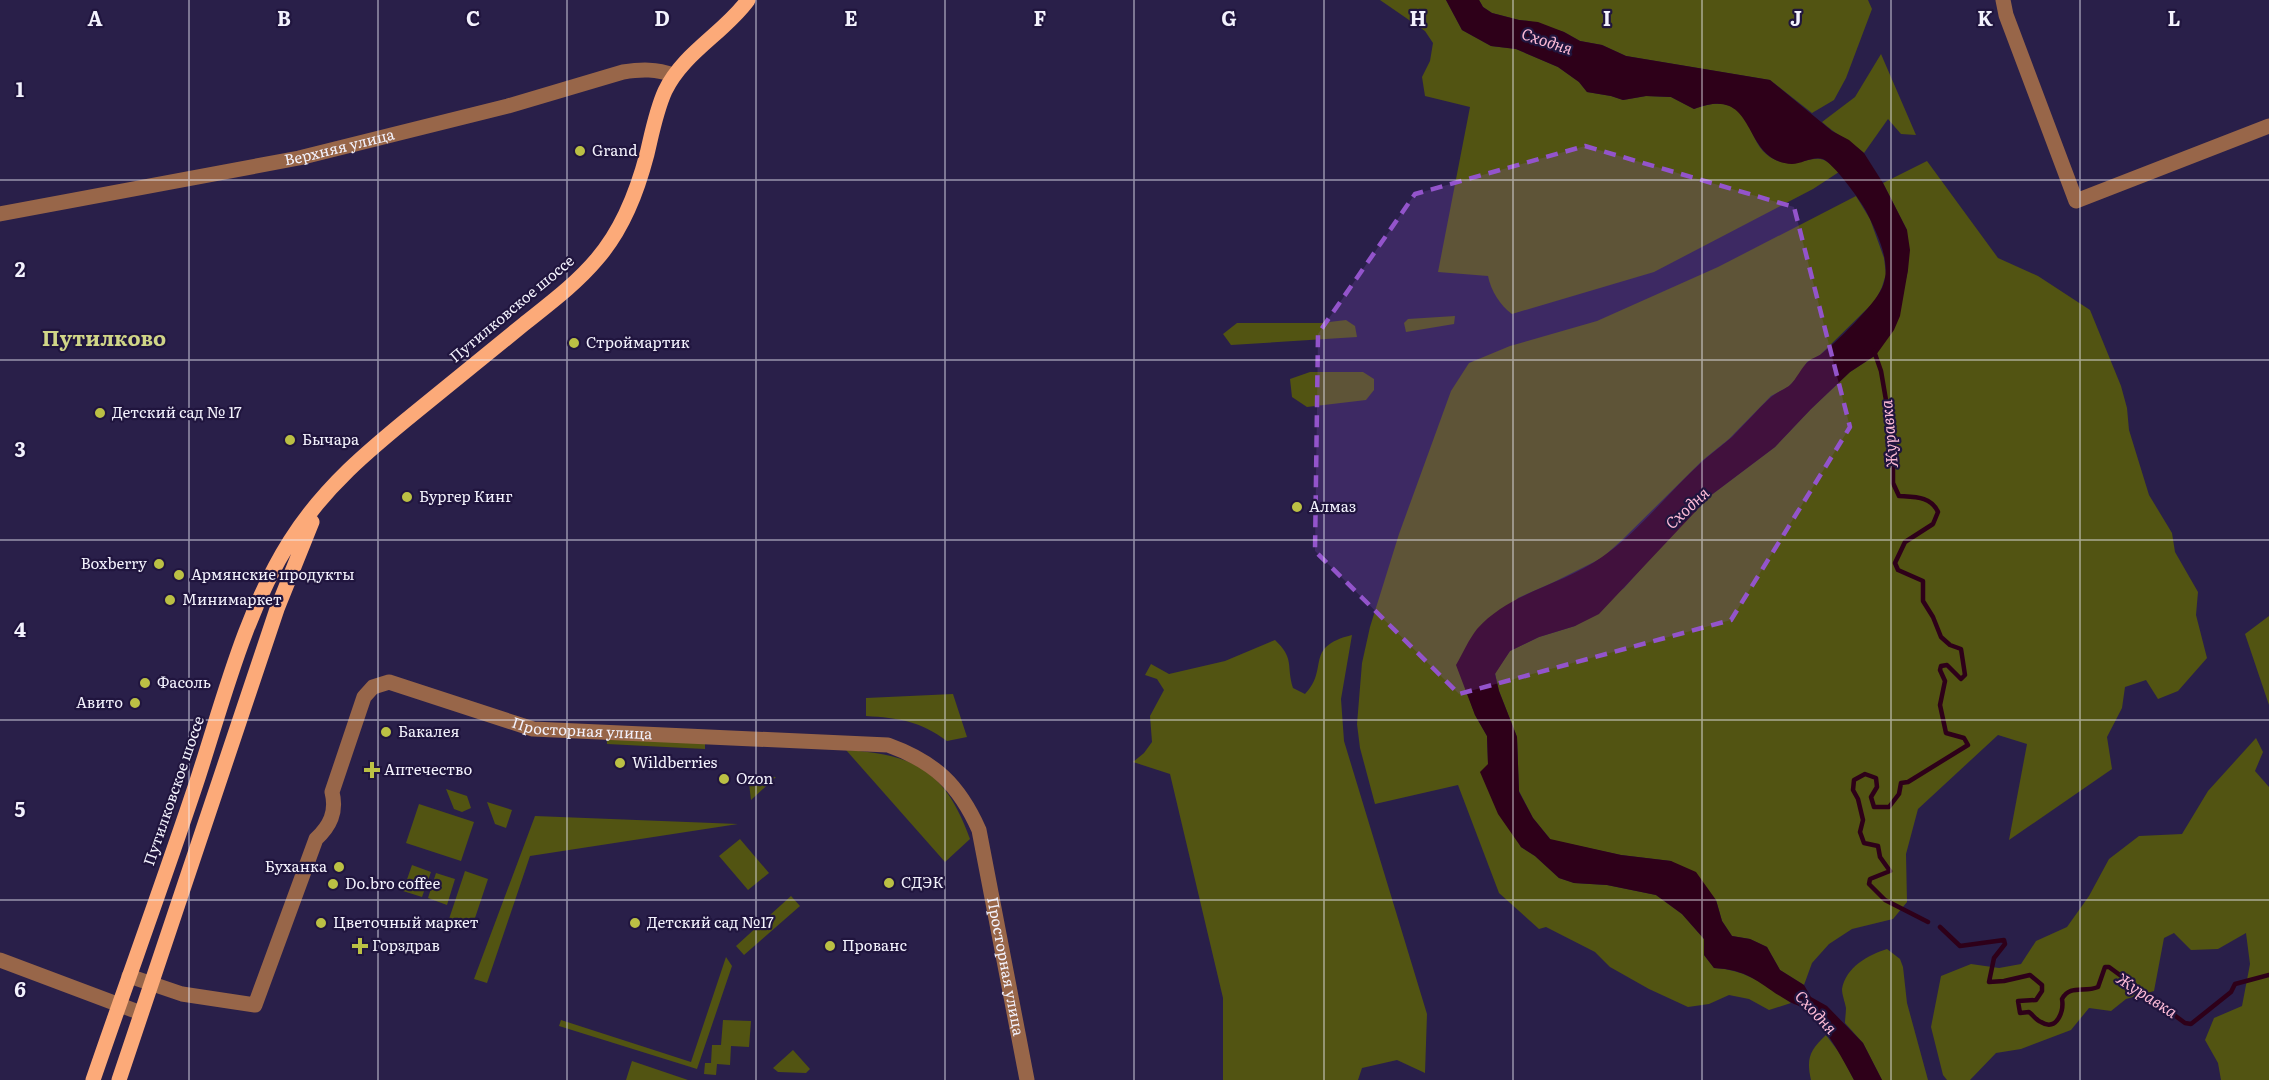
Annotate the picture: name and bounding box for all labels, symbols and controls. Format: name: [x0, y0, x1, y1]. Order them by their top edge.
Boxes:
text: A: [87, 2, 103, 32]
text: B: [277, 2, 291, 32]
text: C: [466, 2, 480, 32]
text: D: [654, 2, 670, 32]
text: E: [844, 2, 858, 32]
text: F: [1034, 2, 1047, 32]
text: G: [1221, 2, 1237, 32]
text: H: [1410, 2, 1426, 32]
text: I: [1603, 2, 1611, 32]
text: J: [1790, 2, 1802, 32]
text: K: [1977, 2, 1993, 32]
text: L: [2168, 2, 2181, 32]
water label: Сходня: [1519, 21, 1577, 60]
text: 1: [16, 73, 24, 103]
street label: Верхняя улица: [282, 121, 398, 171]
place label: Grand: [592, 138, 637, 161]
marker: Grand: [573, 144, 587, 158]
street label: Путилковское шоссе: [444, 249, 579, 367]
text: 2: [15, 253, 26, 283]
district label: Путилково: [42, 321, 166, 352]
place label: Строймартик: [586, 330, 690, 353]
marker: Строймартик: [567, 336, 581, 350]
water label: Журавка: [1873, 398, 1903, 469]
place label: Детский сад № 17: [112, 400, 242, 423]
marker: Детский сад № 17: [93, 406, 107, 420]
place label: Бычара: [302, 427, 360, 450]
text: 3: [14, 433, 26, 463]
marker: Бычара: [283, 433, 297, 447]
water label: Сходня: [1659, 480, 1714, 534]
place label: Бургер Кинг: [419, 484, 513, 507]
marker: Бургер Кинг: [400, 490, 414, 504]
place label: Алмаз: [1309, 494, 1356, 517]
marker: Алмаз: [1290, 500, 1304, 514]
place label: Boxberry: [81, 551, 147, 574]
marker: Boxberry: [152, 557, 166, 571]
place label: Армянские продукты: [191, 562, 354, 585]
marker: Армянские продукты: [172, 568, 186, 582]
place label: Минимаркет: [182, 587, 282, 610]
marker: Минимаркет: [163, 593, 177, 607]
text: 4: [14, 613, 26, 643]
place label: Фасоль: [157, 670, 211, 693]
marker: Фасоль: [138, 676, 152, 690]
place label: Авито: [76, 690, 123, 713]
marker: Авито: [128, 696, 142, 710]
street label: Просторная улица: [509, 710, 654, 744]
street label: Путилковское шоссе: [136, 712, 209, 868]
place label: Бакалея: [398, 719, 459, 742]
marker: Бакалея: [379, 725, 393, 739]
place label: Wildberries: [632, 750, 718, 773]
marker: Wildberries: [613, 756, 627, 770]
place label: Аптечество: [384, 757, 472, 780]
marker: Аптечество: [365, 763, 379, 777]
place label: Ozon: [736, 766, 773, 789]
marker: Ozon: [717, 772, 731, 786]
text: 5: [15, 793, 26, 823]
place label: Буханка: [265, 854, 328, 877]
marker: Буханка: [332, 860, 346, 874]
place label: СДЭК: [901, 870, 943, 893]
place label: Do.bro coffee: [345, 871, 440, 894]
marker: СДЭК: [882, 876, 896, 890]
marker: Do.bro coffee: [326, 877, 340, 891]
street label: Просторная улица: [982, 895, 1031, 1038]
place label: Цветочный маркет: [333, 910, 479, 933]
place label: Детский сад №17: [647, 910, 774, 933]
marker: Цветочный маркет: [314, 916, 328, 930]
marker: Детский сад №17: [628, 916, 642, 930]
place label: Горздрав: [372, 933, 440, 956]
place label: Прованс: [842, 933, 907, 956]
marker: Горздрав: [353, 939, 367, 953]
marker: Прованс: [823, 939, 837, 953]
water label: Журавка: [2112, 965, 2183, 1023]
text: 6: [14, 973, 26, 1003]
water label: Сходня: [1790, 984, 1844, 1039]

